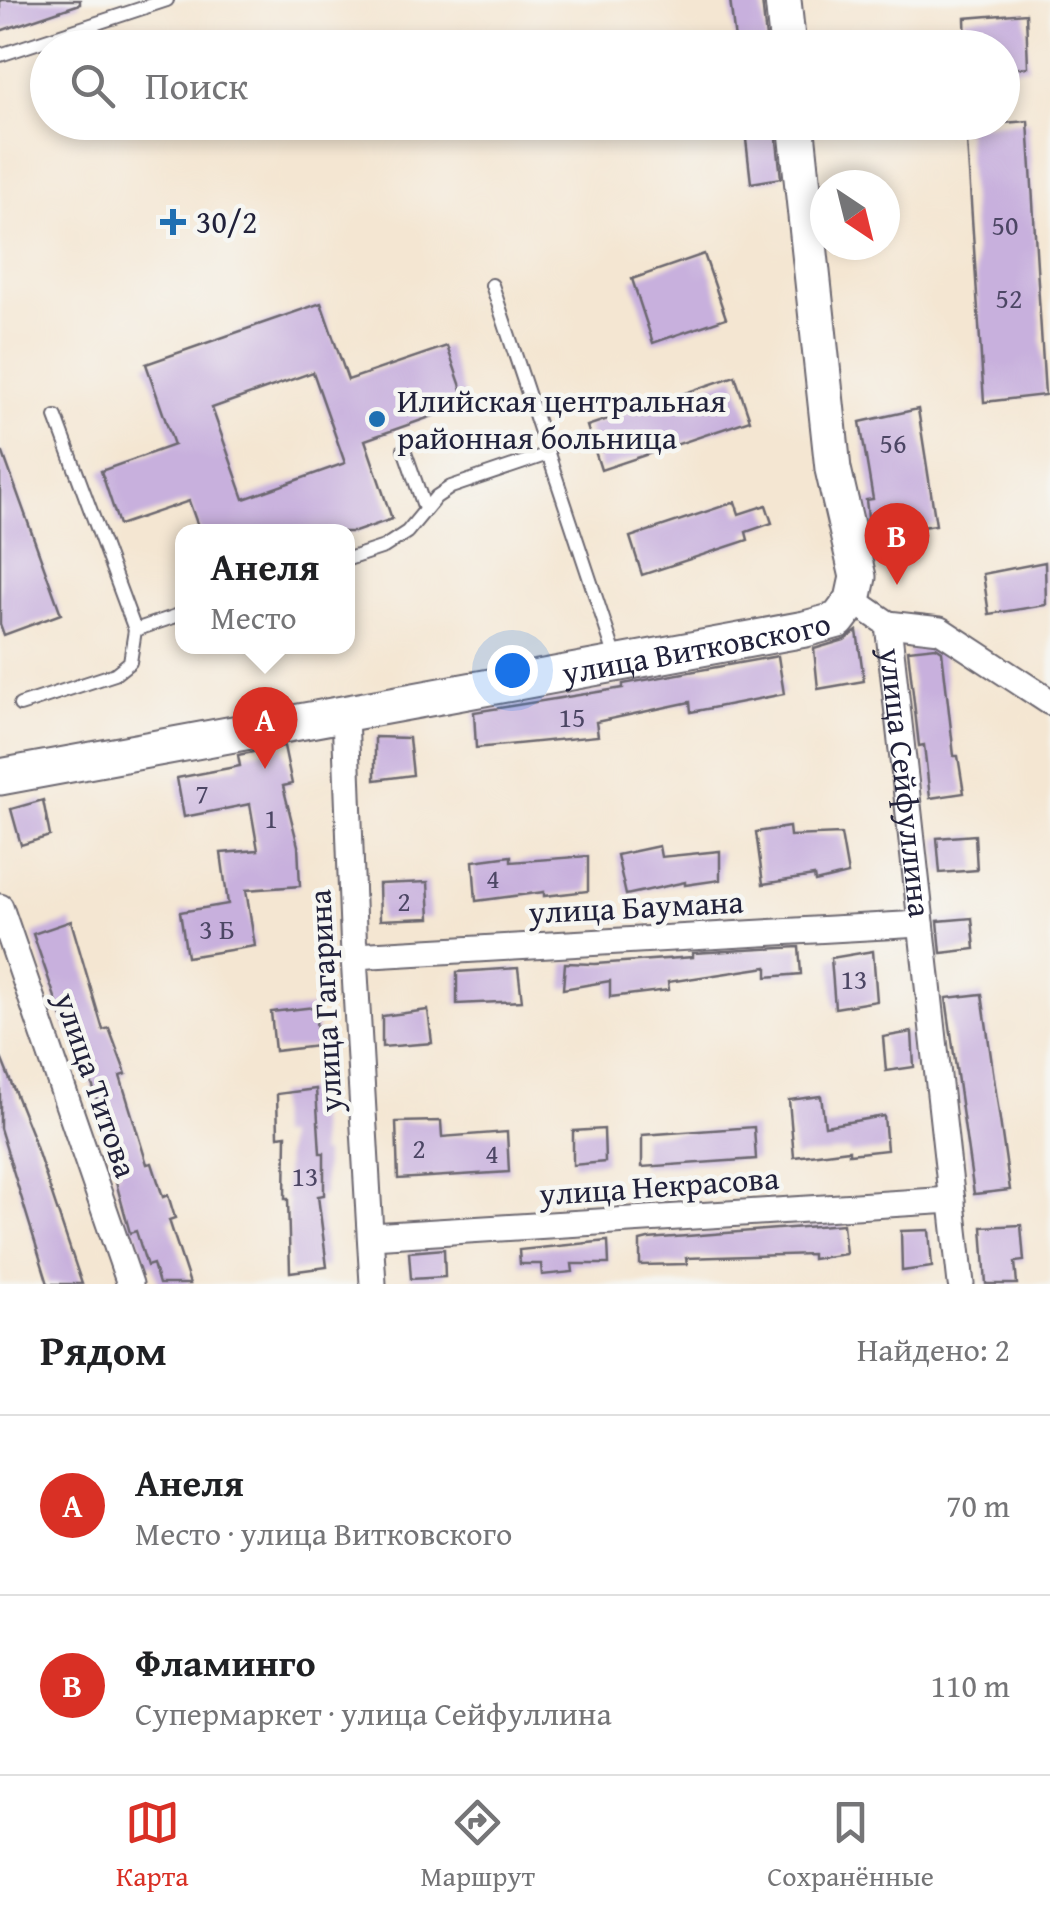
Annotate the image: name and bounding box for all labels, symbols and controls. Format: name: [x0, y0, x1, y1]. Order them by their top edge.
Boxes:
search box: [30, 30, 1020, 140]
text: Поиск: [145, 57, 248, 113]
icon: search: [65, 58, 120, 113]
north arrow: [810, 170, 900, 260]
place label: 30/2: [196, 198, 257, 245]
house number: 50: [992, 204, 1018, 245]
marker: 30/2: [160, 209, 186, 235]
house number: 52: [996, 277, 1022, 318]
place label: Илийская центральная районная больница: [397, 377, 726, 461]
marker: Илийская центральная районная больница: [366, 408, 388, 430]
house number: 56: [880, 422, 906, 463]
pin: B: [864, 502, 930, 585]
popup: [175, 524, 355, 654]
text: Анеля: [211, 538, 319, 594]
text: Место: [211, 594, 297, 641]
street label: улица Витковского: [557, 599, 836, 696]
street label: улица Сейфуллина: [868, 644, 944, 920]
your location: [487, 645, 538, 696]
pin: A: [232, 686, 298, 769]
house number: 15: [559, 696, 585, 737]
house number: 7: [195, 772, 209, 813]
house number: 1: [264, 797, 278, 838]
house number: 4: [486, 857, 500, 898]
street label: улица Баумана: [526, 877, 745, 936]
house number: 2: [397, 880, 411, 921]
street label: улица Гагарина: [295, 888, 354, 1115]
house number: 3 Б: [199, 908, 235, 949]
house number: 13: [841, 958, 867, 999]
street label: улица Титова: [43, 985, 150, 1184]
house number: 2: [412, 1127, 426, 1168]
house number: 4: [485, 1132, 499, 1173]
street label: улица Некрасова: [536, 1154, 781, 1217]
house number: 13: [292, 1155, 318, 1196]
text: Рядом: [40, 1319, 167, 1380]
text: Найдено: 2: [857, 1326, 1010, 1373]
text: Анеля: [135, 1454, 244, 1510]
text: A: [62, 1482, 83, 1529]
text: 70 m: [946, 1482, 1010, 1529]
text: Место · улица Витковского: [135, 1510, 512, 1557]
text: Фламинго: [135, 1634, 316, 1690]
text: B: [63, 1662, 82, 1709]
text: 110 m: [931, 1662, 1010, 1709]
text: Супермаркет · улица Сейфуллина: [135, 1690, 612, 1737]
tab: Карта: [116, 1795, 189, 1896]
tab: Маршрут: [421, 1795, 535, 1896]
tab: Сохранённые: [767, 1795, 934, 1896]

